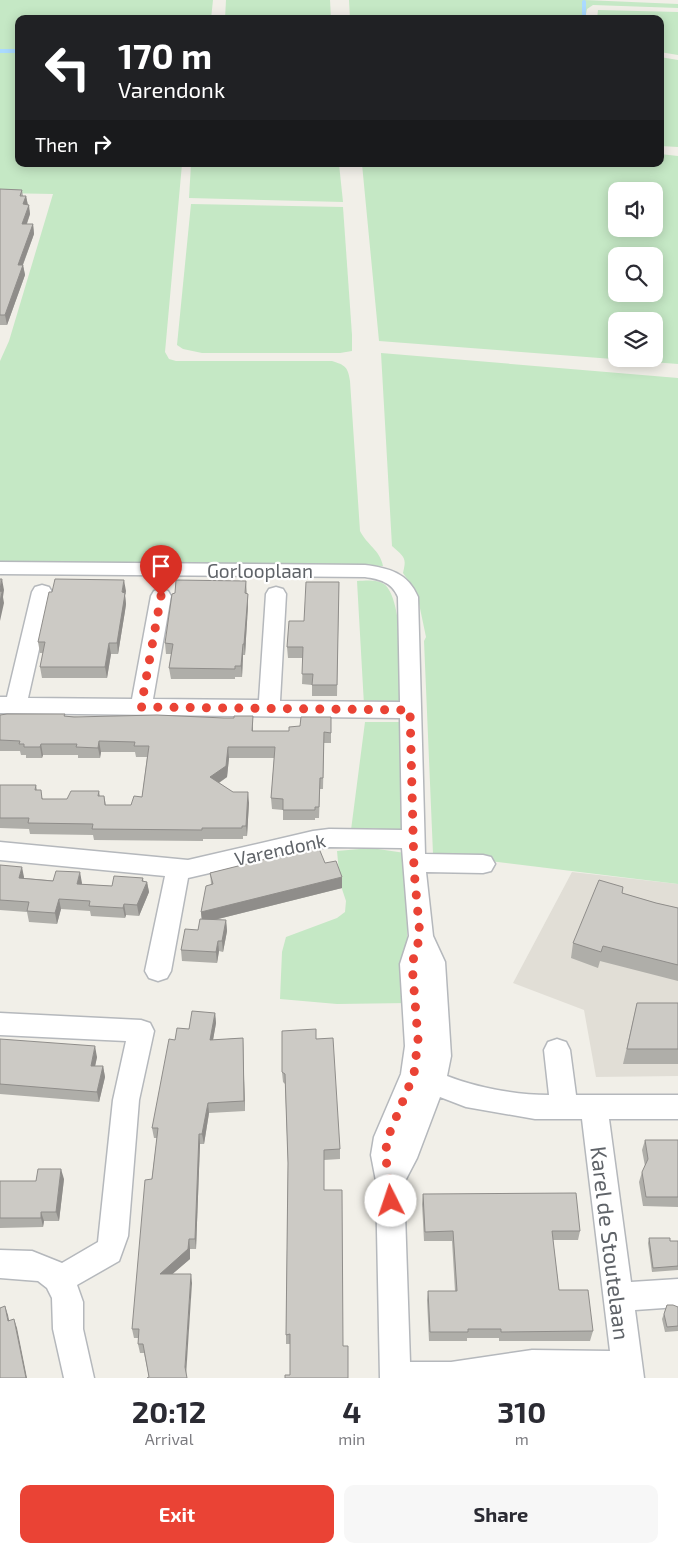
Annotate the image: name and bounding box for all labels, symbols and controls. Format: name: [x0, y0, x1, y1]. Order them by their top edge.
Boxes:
text: 170 m: [118, 34, 212, 76]
icon: left: [35, 35, 100, 100]
text: Varendonk: [118, 76, 225, 102]
icon: right: [88, 130, 116, 158]
text: Then: [35, 133, 78, 156]
map controls: [608, 182, 663, 367]
button: sound: [608, 182, 663, 237]
button: search: [608, 247, 663, 302]
button: layers: [608, 312, 663, 367]
pin: [140, 545, 182, 596]
icon: arrive: [147, 552, 175, 580]
street label: Gorlooplaan: [207, 559, 313, 582]
street label: Varendonk: [232, 828, 328, 870]
street label: Karel de Stoutelaan: [586, 1145, 636, 1341]
position arrow: [364, 1174, 416, 1226]
text: 20:12: [132, 1393, 206, 1429]
text: 4: [342, 1393, 361, 1429]
text: 310: [497, 1393, 546, 1429]
text: Arrival: [145, 1429, 193, 1448]
text: min: [338, 1429, 365, 1448]
text: m: [515, 1429, 529, 1448]
button: Exit: [20, 1485, 334, 1543]
button: Share: [344, 1485, 658, 1543]

